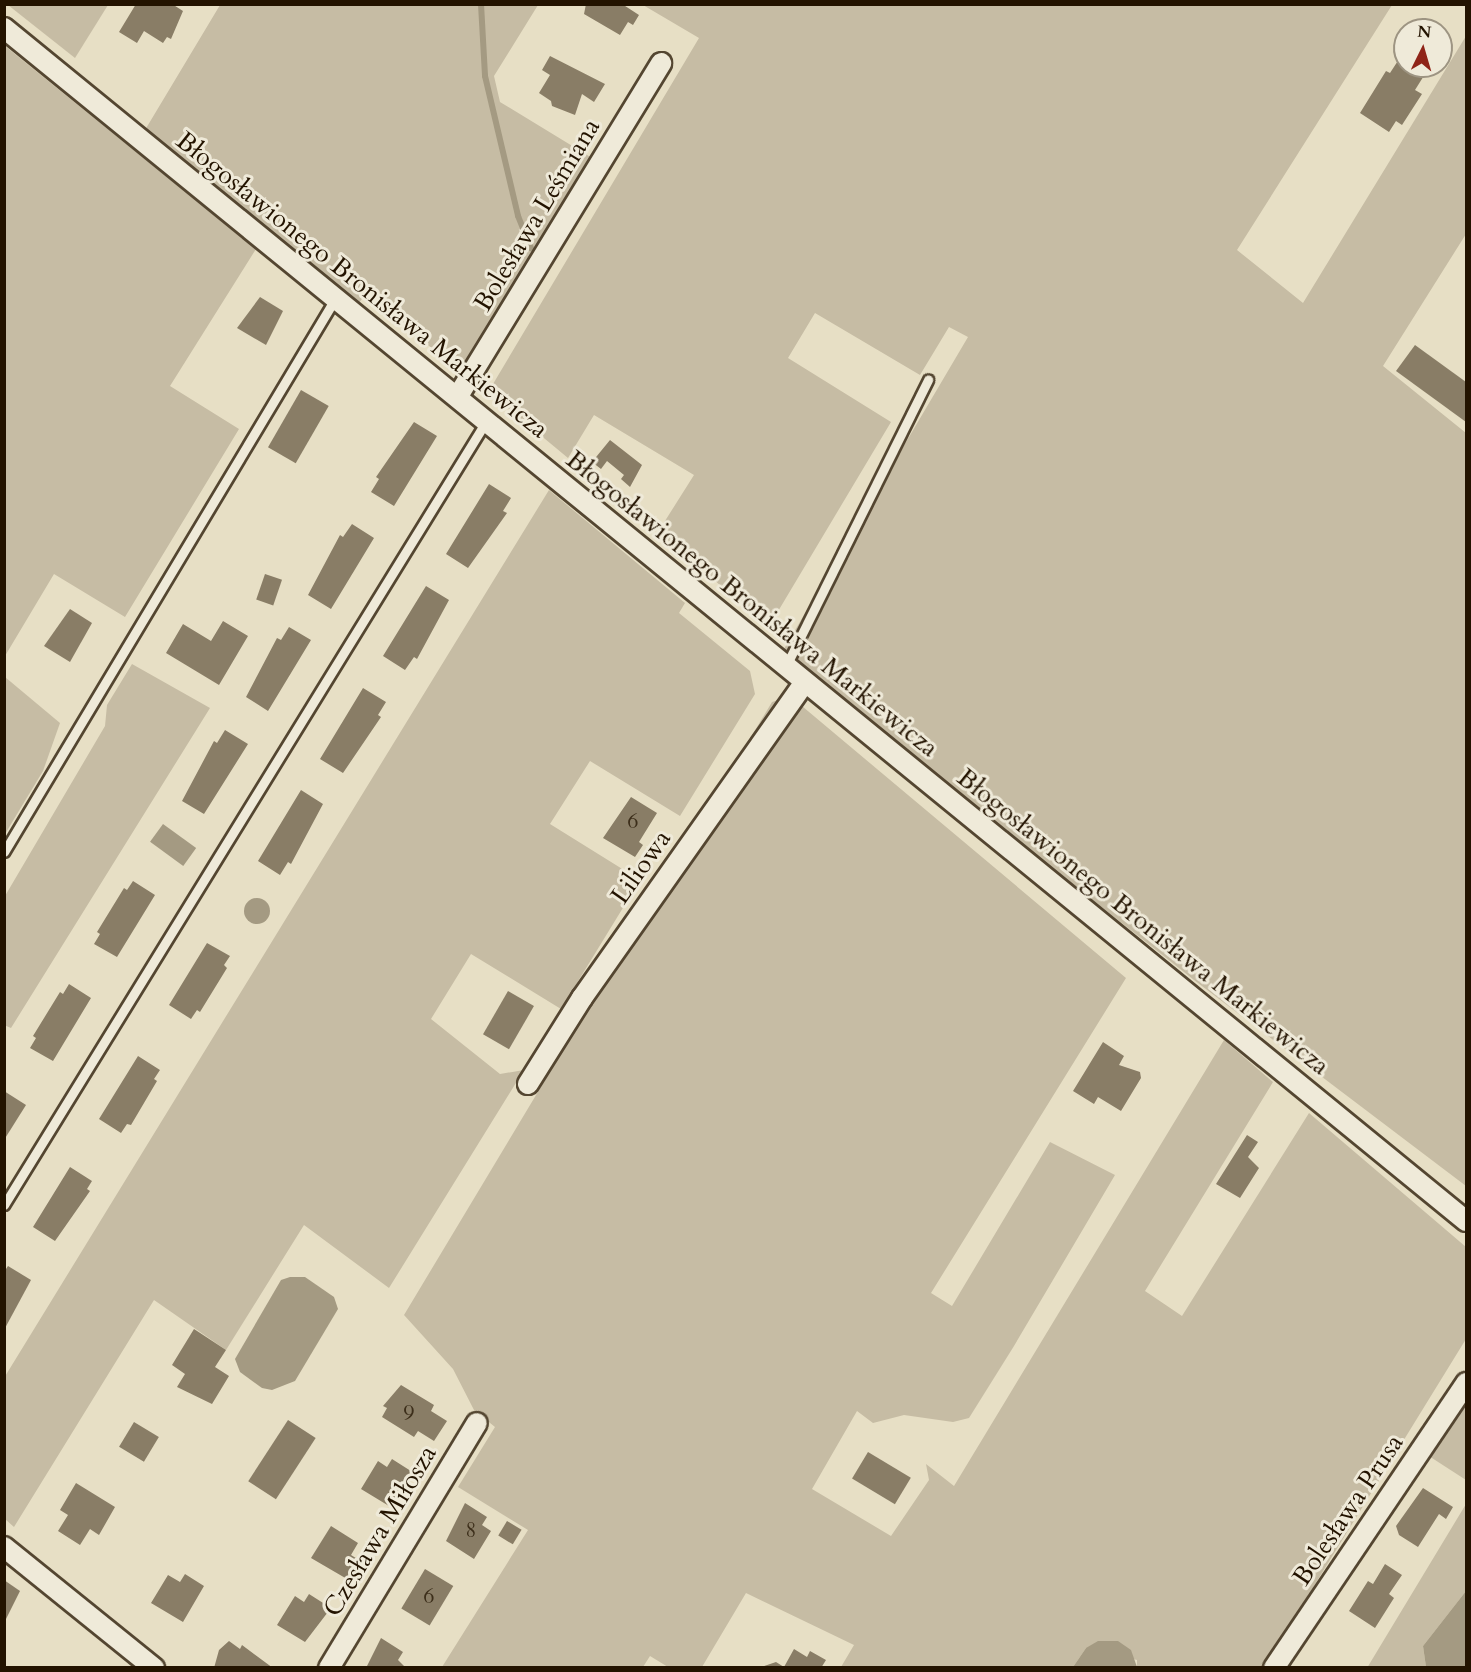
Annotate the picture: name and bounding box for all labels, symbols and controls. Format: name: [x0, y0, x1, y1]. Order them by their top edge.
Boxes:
north arrow: [1393, 18, 1453, 78]
text: N: [1417, 20, 1432, 44]
street label: Bolesława Leśmiana: [467, 113, 607, 317]
street label: Błogosławionego Bronisława Markiewicza: [170, 125, 554, 445]
street label: Błogosławionego Bronisława Markiewicza: [560, 444, 944, 764]
street label: Błogosławionego Bronisława Markiewicza: [951, 762, 1335, 1082]
house number: 6: [627, 809, 639, 835]
street label: Liliowa: [604, 824, 678, 910]
house number: 9: [403, 1401, 415, 1427]
street label: Bolesława Prusa: [1286, 1429, 1410, 1591]
street label: Czesława Miłosza: [317, 1440, 443, 1622]
house number: 8: [465, 1518, 477, 1544]
house number: 6: [423, 1584, 435, 1610]

